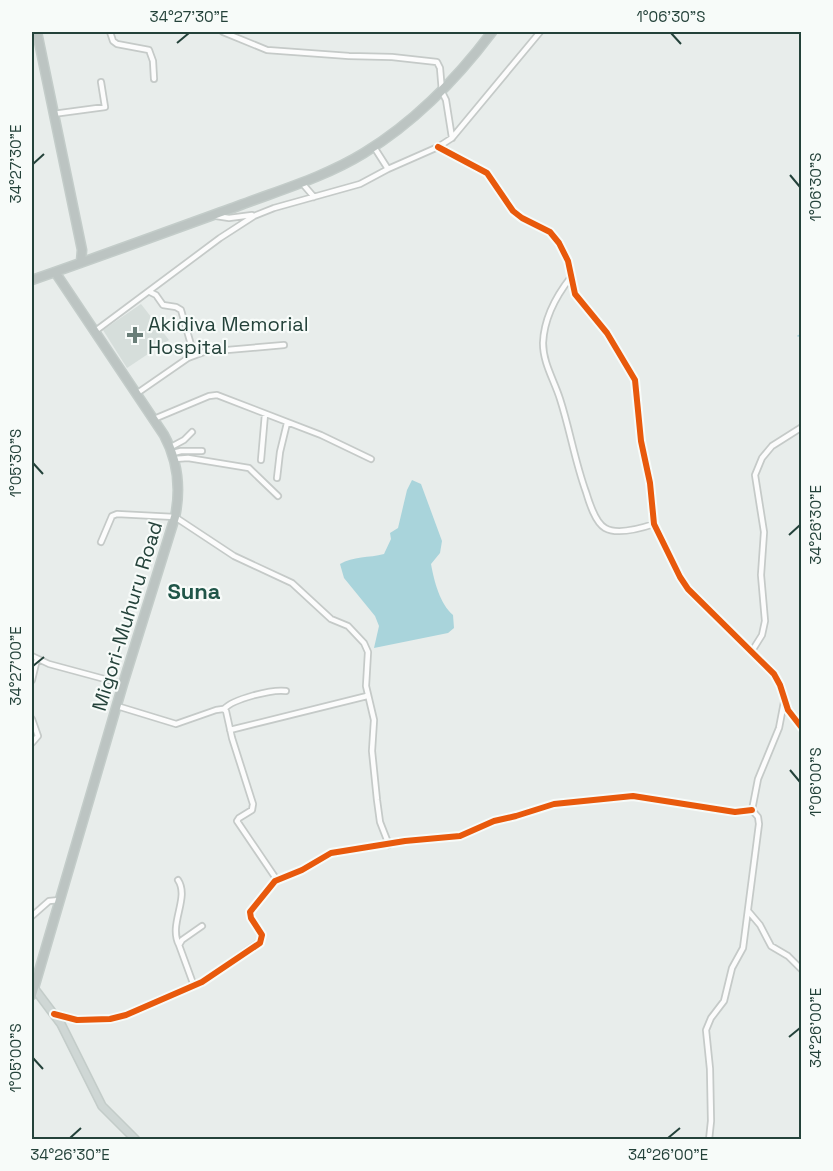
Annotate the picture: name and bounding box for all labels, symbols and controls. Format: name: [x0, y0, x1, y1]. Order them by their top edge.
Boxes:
text: 34°27'30"E: [150, 7, 228, 26]
text: 1°06'30"S: [637, 7, 705, 26]
text: 34°27'30"E: [6, 125, 25, 203]
text: 1°06'30"S: [806, 153, 825, 221]
place label: Akidiva Memorial Hospital: [148, 311, 309, 360]
marker: Akidiva Memorial Hospital: [126, 326, 144, 344]
text: 1°05'30"S: [6, 429, 25, 497]
text: 34°26'30"E: [806, 485, 825, 565]
street label: Migori-Muhuru Road: [86, 518, 168, 714]
district label: Suna: [167, 577, 221, 605]
text: 34°27'00"E: [6, 626, 25, 706]
text: 1°06'00"S: [806, 747, 825, 817]
text: 34°26'00"E: [806, 988, 825, 1068]
text: 1°05'00"S: [6, 1023, 25, 1093]
text: 34°26'30"E: [30, 1145, 110, 1164]
text: 34°26'00"E: [628, 1145, 708, 1164]

